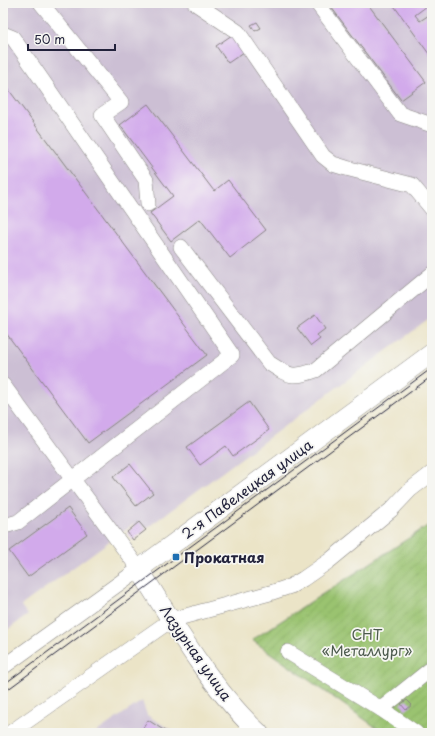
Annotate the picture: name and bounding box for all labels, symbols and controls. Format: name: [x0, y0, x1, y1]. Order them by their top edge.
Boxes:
scale bar: [28, 26, 115, 52]
text: 50 m: [34, 30, 65, 48]
street label: 2-я Павелецкая улица: [177, 434, 317, 544]
place label: Прокатная: [184, 547, 264, 568]
marker: Прокатная: [171, 552, 181, 562]
street label: Лазурная улица: [155, 601, 237, 705]
park label: СНТ «Металлург»: [322, 624, 412, 661]

